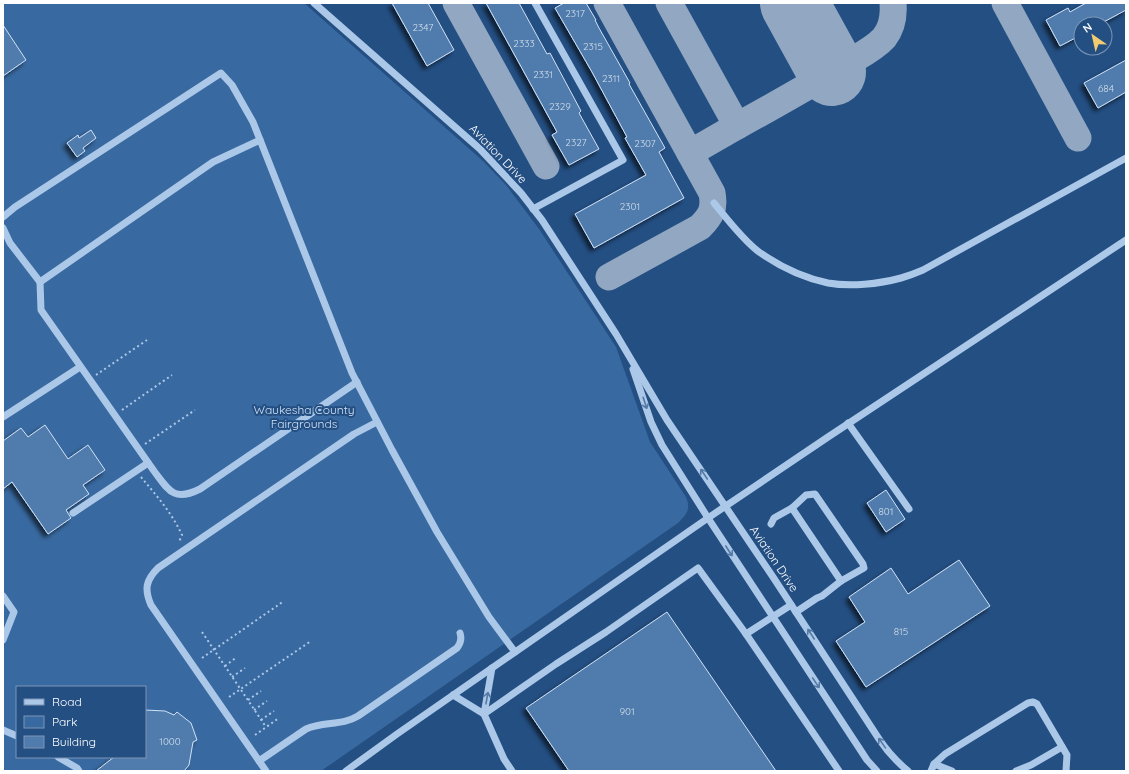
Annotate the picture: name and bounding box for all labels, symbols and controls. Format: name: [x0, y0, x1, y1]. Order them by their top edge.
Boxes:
house number: 2317: [565, 7, 585, 20]
north arrow: [1073, 16, 1113, 56]
text: N: [1080, 20, 1095, 36]
house number: 2347: [413, 21, 433, 34]
house number: 2333: [513, 37, 535, 50]
house number: 2315: [583, 40, 603, 53]
house number: 2331: [533, 68, 553, 81]
house number: 2311: [602, 72, 620, 85]
house number: 684: [1098, 82, 1114, 95]
house number: 2329: [549, 100, 571, 113]
street label: Aviation Drive: [466, 121, 531, 187]
house number: 2327: [565, 136, 587, 149]
house number: 2307: [634, 137, 656, 150]
house number: 2301: [620, 200, 640, 213]
one-way arrow: [642, 397, 649, 410]
park label: Waukesha County Fairgrounds: [253, 402, 355, 431]
one-way arrow: [699, 468, 707, 480]
house number: 801: [878, 505, 894, 518]
street label: Aviation Drive: [747, 523, 802, 595]
one-way arrow: [725, 545, 733, 556]
house number: 815: [894, 625, 908, 638]
one-way arrow: [806, 628, 814, 640]
one-way arrow: [812, 677, 820, 688]
legend: [16, 686, 146, 758]
one-way arrow: [483, 692, 491, 705]
text: Road: [52, 694, 82, 709]
house number: 901: [619, 705, 635, 718]
text: Park: [52, 714, 77, 729]
text: Building: [52, 734, 96, 749]
house number: 1000: [159, 735, 181, 748]
one-way arrow: [878, 737, 886, 748]

